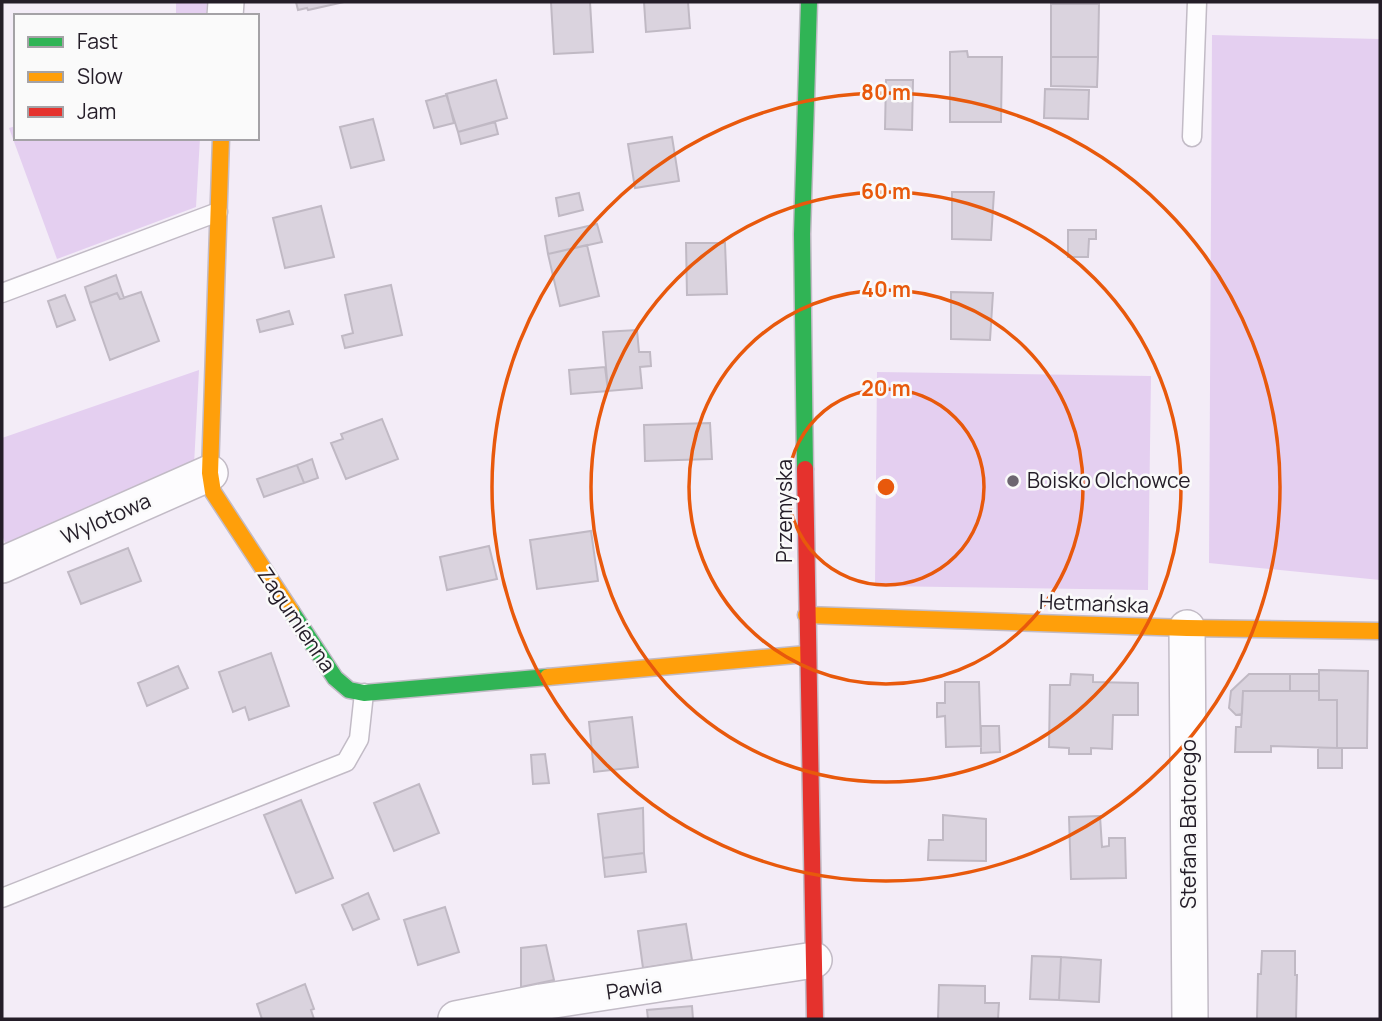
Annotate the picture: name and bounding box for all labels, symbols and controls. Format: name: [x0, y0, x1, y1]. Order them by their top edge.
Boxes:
legend: [14, 14, 259, 140]
text: Fast: [77, 27, 118, 55]
text: Slow: [77, 62, 123, 90]
text: 80 m: [861, 78, 911, 106]
text: Jam: [77, 97, 116, 125]
text: 60 m: [861, 177, 911, 205]
text: 40 m: [861, 275, 911, 303]
text: 20 m: [861, 374, 911, 402]
street label: Przemyska: [770, 459, 798, 563]
place label: Boisko Olchowce: [1027, 466, 1191, 494]
marker: Boisko Olchowce: [1005, 473, 1021, 489]
centre of rings: [874, 475, 898, 499]
street label: Wylotowa: [56, 486, 155, 550]
street label: Zagumienna: [251, 562, 342, 677]
street label: Hetmańska: [1039, 587, 1150, 619]
street label: Stefana Batorego: [1174, 739, 1202, 909]
street label: Pawia: [604, 970, 664, 1006]

